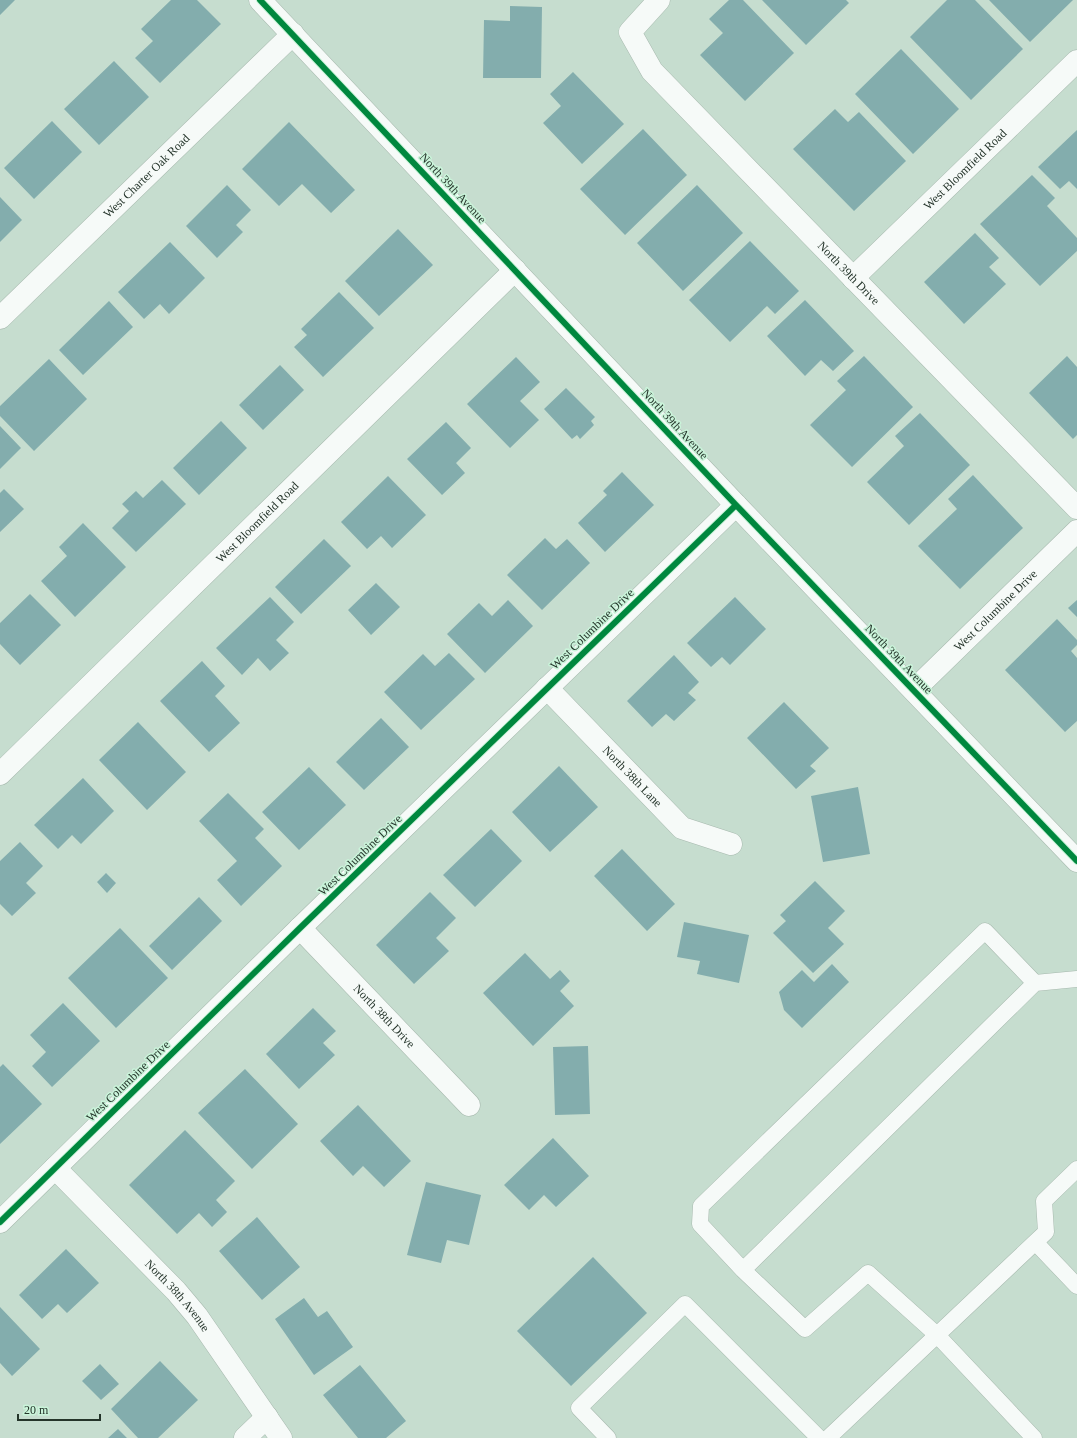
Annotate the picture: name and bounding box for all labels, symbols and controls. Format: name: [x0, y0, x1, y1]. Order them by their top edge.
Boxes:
street label: West Bloomfield Road: [921, 126, 1009, 213]
street label: West Charter Oak Road: [101, 131, 192, 221]
street label: North 39th Avenue: [417, 150, 489, 226]
street label: North 39th Drive: [815, 239, 882, 308]
street label: North 39th Avenue: [639, 386, 711, 462]
street label: West Bloomfield Road: [213, 479, 301, 566]
street label: West Columbine Drive: [951, 567, 1040, 654]
street label: West Columbine Drive: [547, 586, 637, 672]
street label: North 39th Avenue: [862, 621, 936, 697]
street label: North 38th Lane: [600, 743, 665, 810]
street label: West Columbine Drive: [315, 812, 405, 898]
street label: North 38th Drive: [351, 981, 418, 1051]
street label: West Columbine Drive: [83, 1038, 173, 1124]
street label: North 38th Avenue: [142, 1257, 213, 1334]
scale bar: [18, 1396, 100, 1422]
text: 20 m: [24, 1403, 49, 1417]

